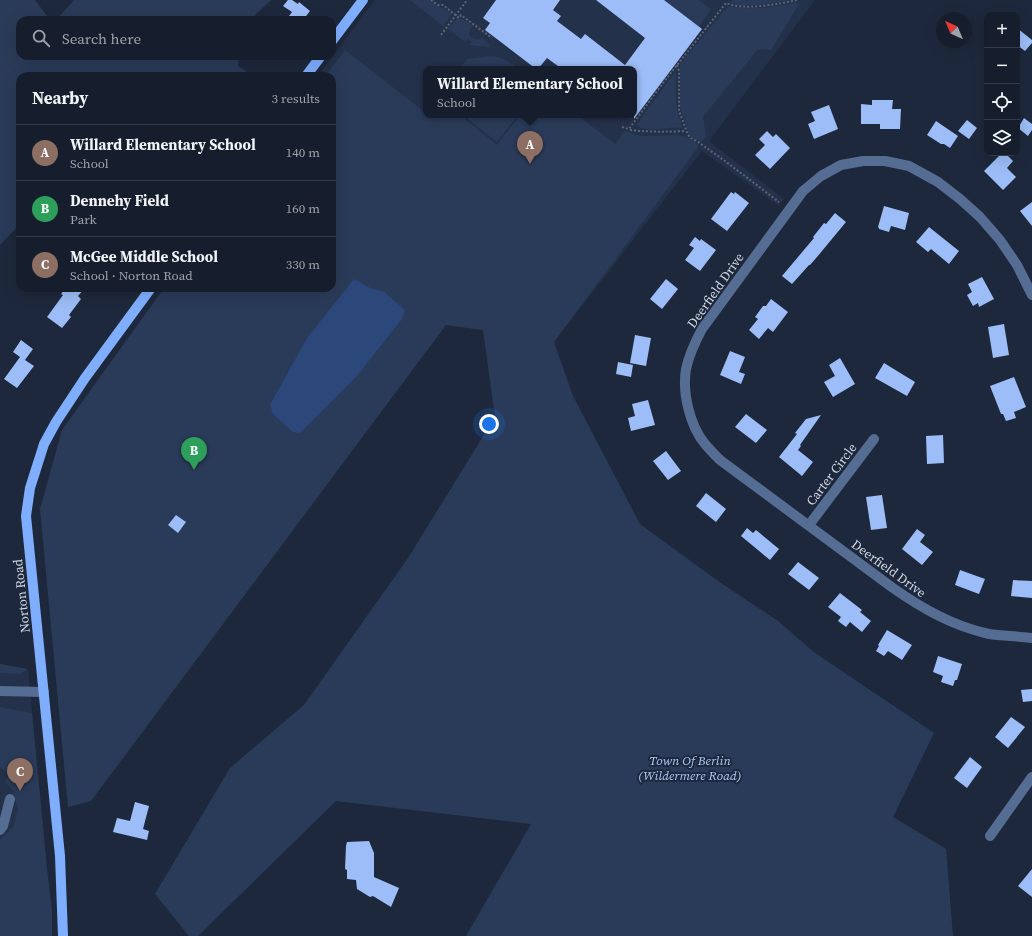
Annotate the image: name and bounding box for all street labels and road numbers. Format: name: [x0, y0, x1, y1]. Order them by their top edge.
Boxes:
street label: Deerfield Drive: [683, 249, 748, 331]
street label: Carter Circle: [802, 439, 861, 509]
street label: Deerfield Drive: [848, 536, 930, 601]
street label: Norton Road: [9, 558, 34, 634]

